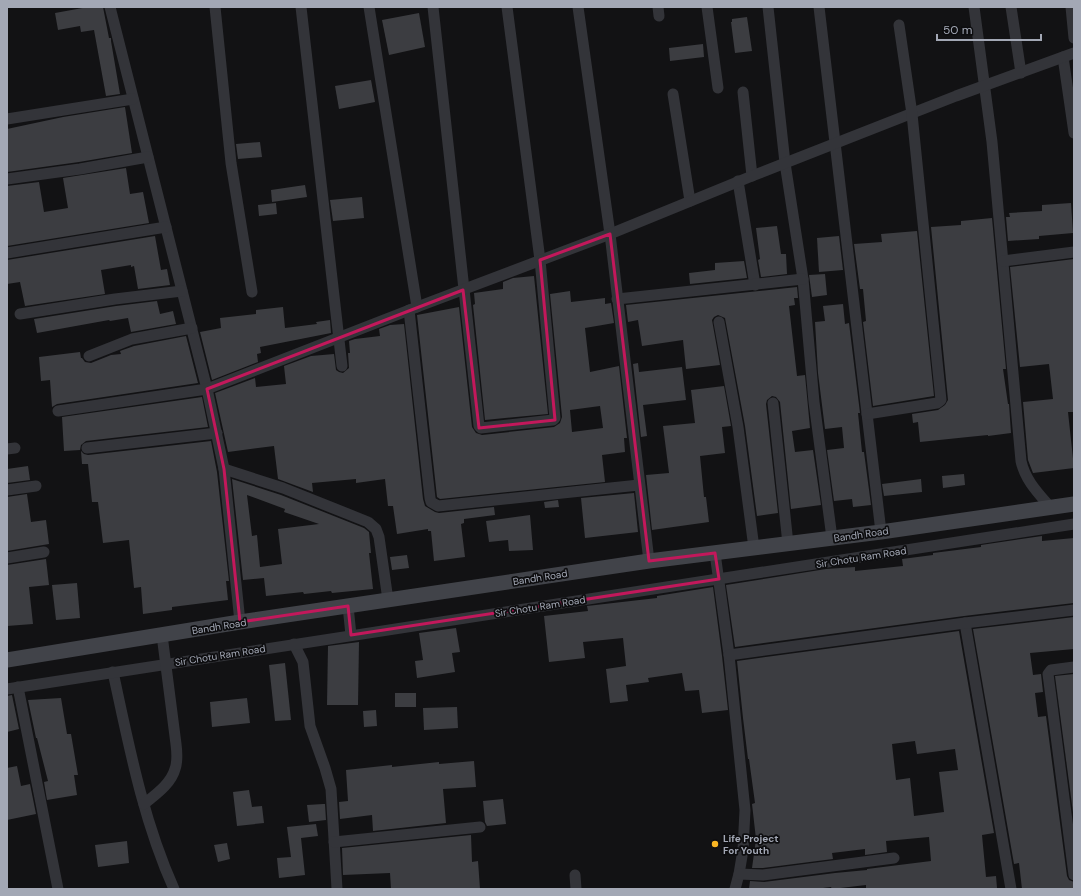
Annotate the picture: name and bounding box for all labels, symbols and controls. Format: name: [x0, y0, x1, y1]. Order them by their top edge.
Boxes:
scale bar: [937, 16, 1041, 42]
text: 50 m: [943, 22, 972, 38]
street label: Bandh Road: [833, 524, 889, 545]
street label: Sir Chotu Ram Road: [815, 544, 907, 571]
street label: Bandh Road: [512, 567, 568, 588]
street label: Sir Chotu Ram Road: [494, 593, 586, 620]
street label: Bandh Road: [191, 616, 247, 637]
street label: Sir Chotu Ram Road: [174, 642, 266, 669]
place label: Life Project For Youth: [723, 832, 779, 857]
marker: Life Project For Youth: [710, 839, 720, 849]

